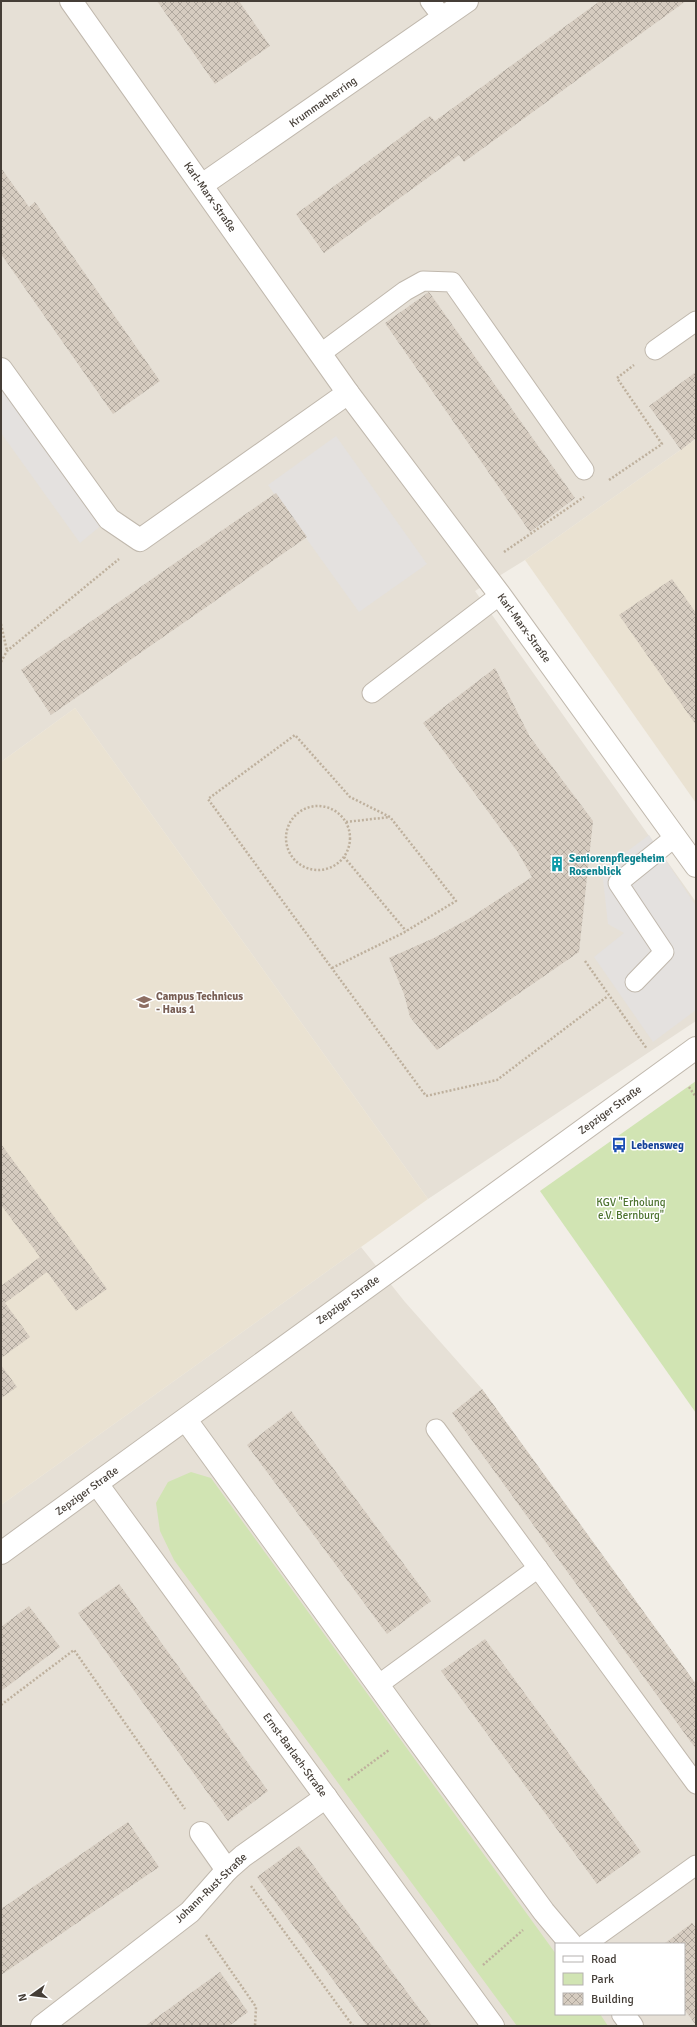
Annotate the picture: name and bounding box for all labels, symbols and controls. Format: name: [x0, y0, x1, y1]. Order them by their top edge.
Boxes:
street label: Krummacherring: [287, 74, 359, 130]
street label: Karl-Marx-Straße: [181, 160, 239, 234]
street label: Karl-Marx-Straße: [495, 591, 553, 665]
place label: Seniorenpflegeheim Rosenblick: [569, 852, 665, 878]
building icon: Seniorenpflegeheim Rosenblick: [548, 855, 566, 873]
place label: Campus Technicus - Haus 1: [156, 990, 243, 1016]
school or university icon: Campus Technicus - Haus 1: [135, 993, 153, 1011]
street label: Zepziger Straße: [576, 1083, 644, 1137]
bus stop icon: Lebensweg: [610, 1136, 628, 1154]
place label: Lebensweg: [631, 1139, 684, 1152]
park label: KGV "Erholung e.V. Bernburg": [596, 1196, 666, 1222]
street label: Zepziger Straße: [314, 1273, 382, 1327]
street label: Zepziger Straße: [53, 1464, 121, 1518]
street label: Ernst-Barlach-Straße: [260, 1710, 330, 1800]
street label: Johann-Rust-Straße: [172, 1850, 250, 1926]
legend: [555, 1943, 685, 2015]
text: Road: [591, 1952, 617, 1967]
text: Park: [591, 1972, 614, 1987]
north arrow: [12, 1975, 52, 2015]
text: N: [16, 1992, 30, 2003]
text: Building: [591, 1992, 634, 2007]

